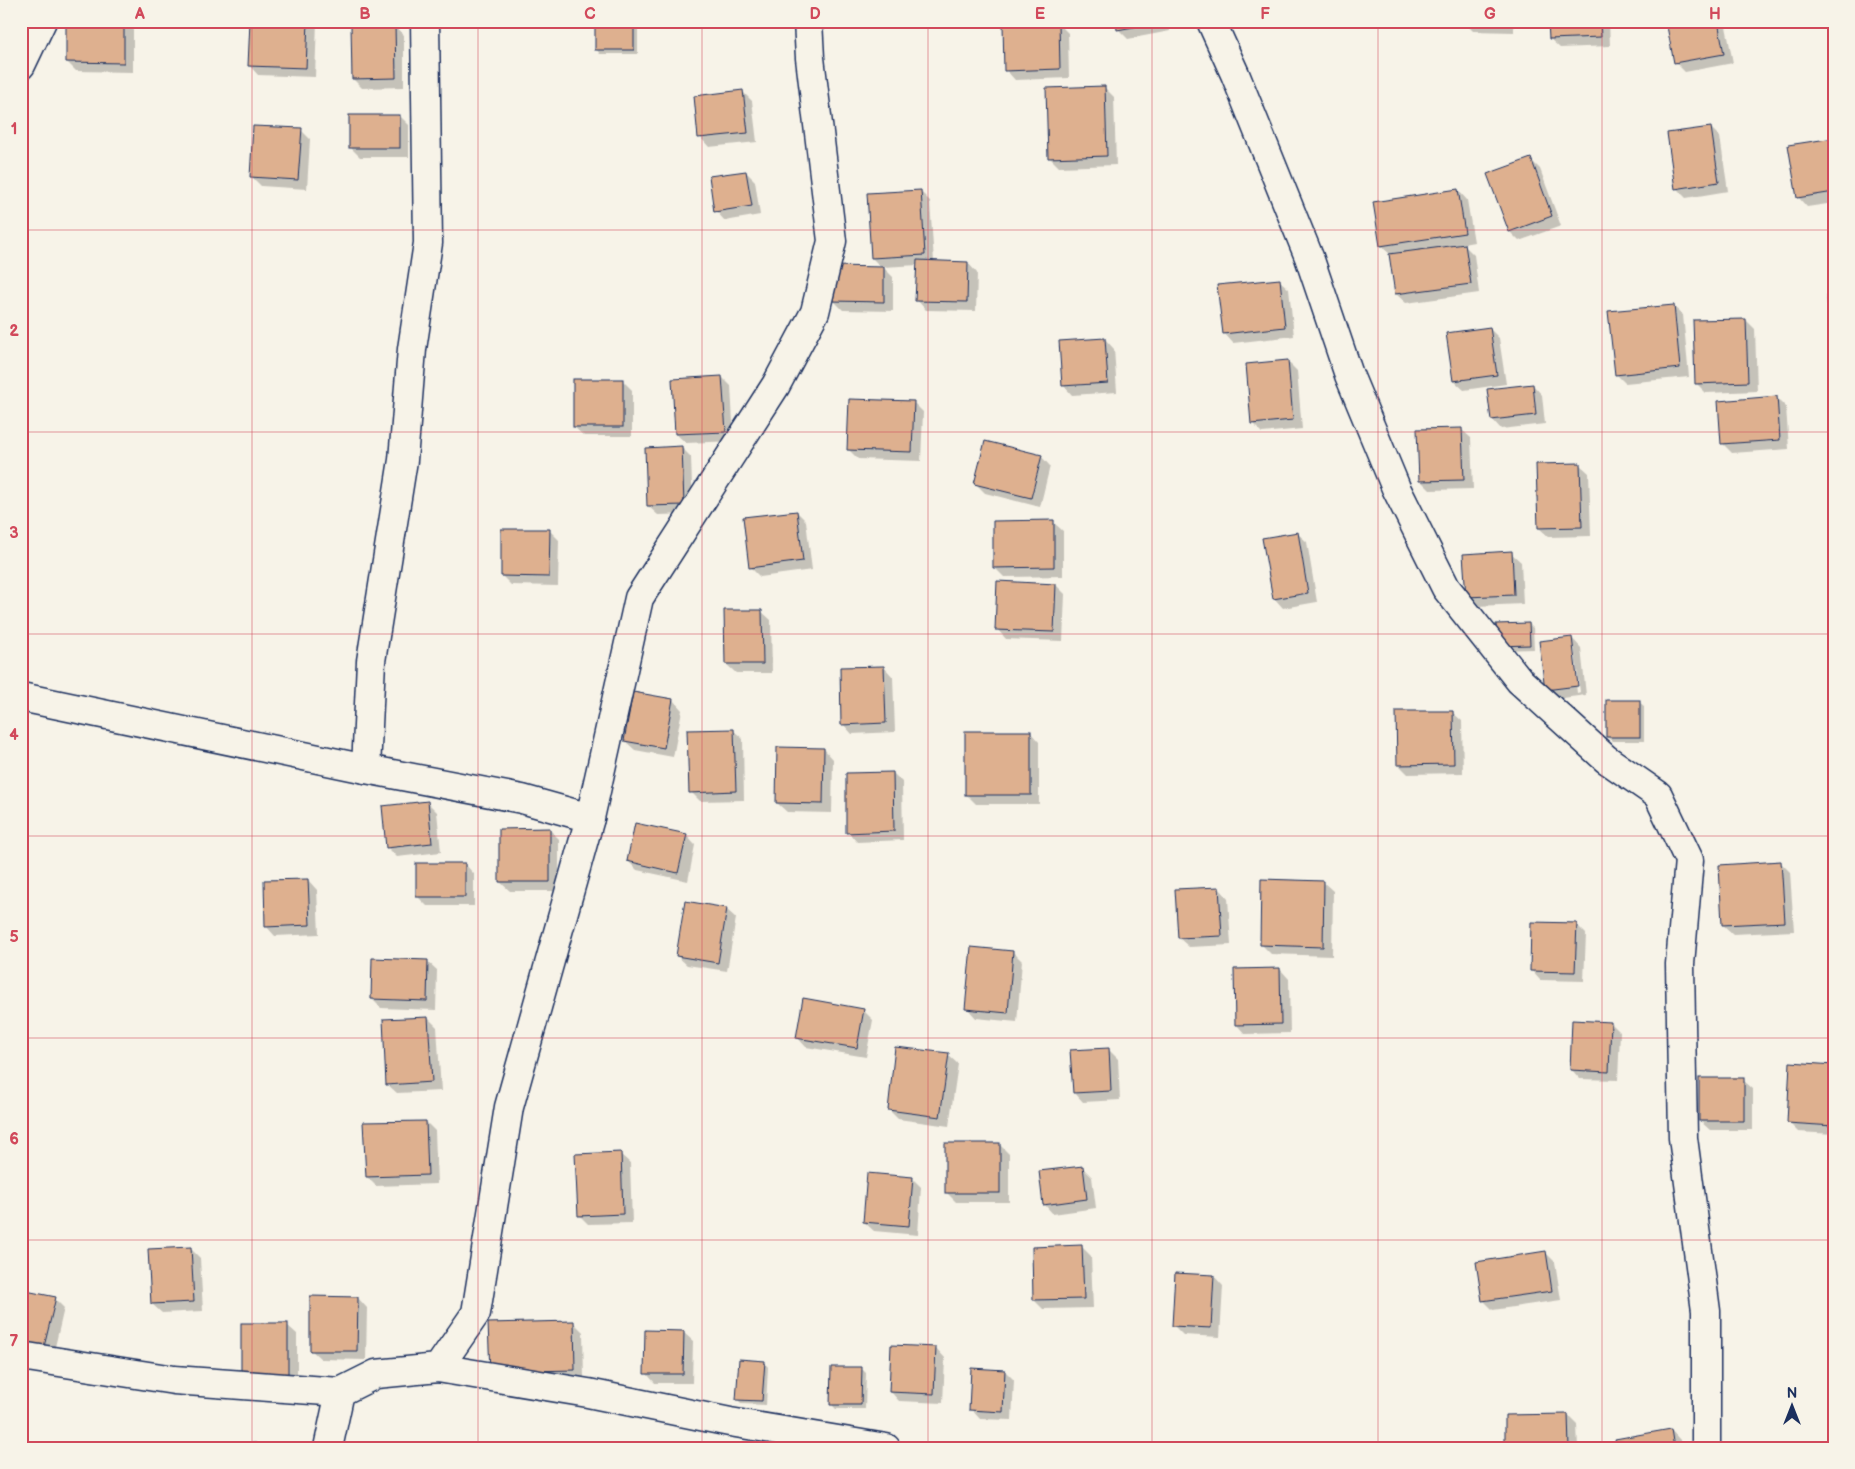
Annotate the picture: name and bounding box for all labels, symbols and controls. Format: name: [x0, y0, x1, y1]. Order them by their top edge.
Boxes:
text: A: [134, 5, 145, 24]
text: B: [359, 5, 371, 24]
text: C: [584, 5, 596, 24]
text: D: [809, 5, 821, 24]
text: E: [1035, 5, 1045, 24]
text: F: [1260, 5, 1270, 24]
text: G: [1484, 5, 1496, 24]
text: H: [1709, 5, 1721, 24]
text: 1: [11, 120, 17, 139]
text: 2: [9, 322, 19, 341]
text: 3: [9, 524, 19, 543]
text: 4: [9, 726, 19, 745]
text: 5: [9, 928, 19, 947]
text: 6: [9, 1130, 19, 1149]
text: 7: [10, 1332, 19, 1351]
north arrow: [1768, 1382, 1818, 1432]
text: N: [1787, 1385, 1797, 1402]

